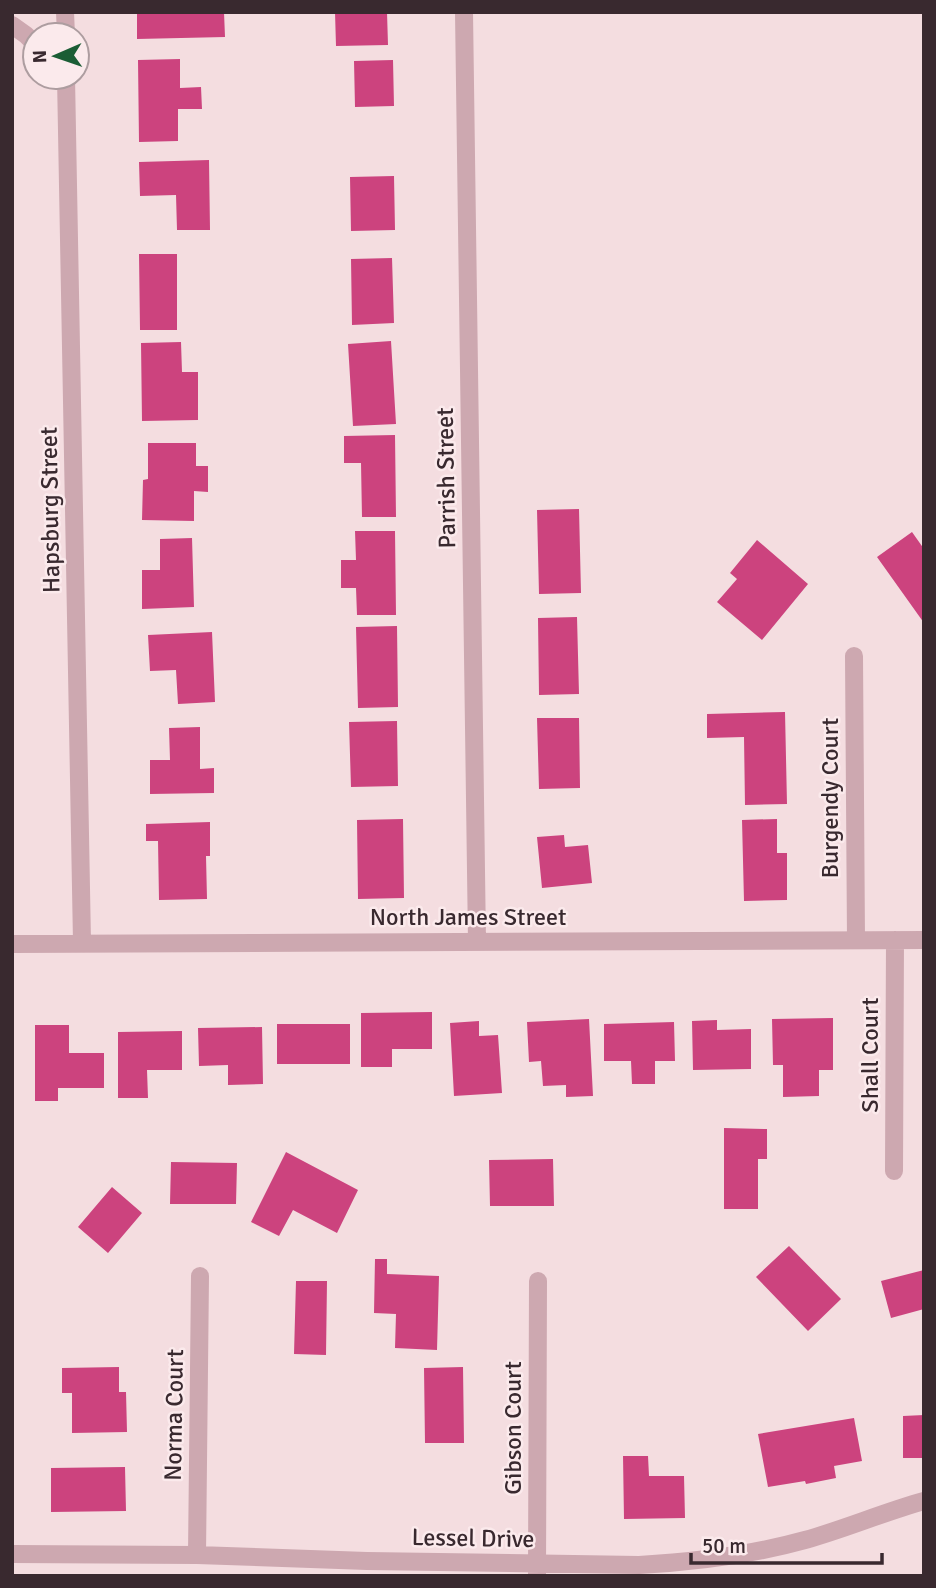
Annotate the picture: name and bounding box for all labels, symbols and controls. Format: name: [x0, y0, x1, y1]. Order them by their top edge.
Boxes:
north arrow: [21, 21, 91, 91]
text: N: [28, 50, 52, 64]
street label: Parrish Street: [430, 407, 462, 549]
street label: Hapsburg Street: [34, 427, 66, 593]
street label: Burgendy Court: [815, 718, 845, 878]
street label: North James Street: [370, 902, 566, 932]
street label: Shall Court: [855, 997, 885, 1113]
street label: Norma Court: [158, 1349, 190, 1481]
street label: Gibson Court: [498, 1361, 528, 1495]
street label: Lessel Drive: [411, 1522, 535, 1554]
scale bar: [691, 1522, 882, 1566]
text: 50 m: [702, 1533, 746, 1559]

